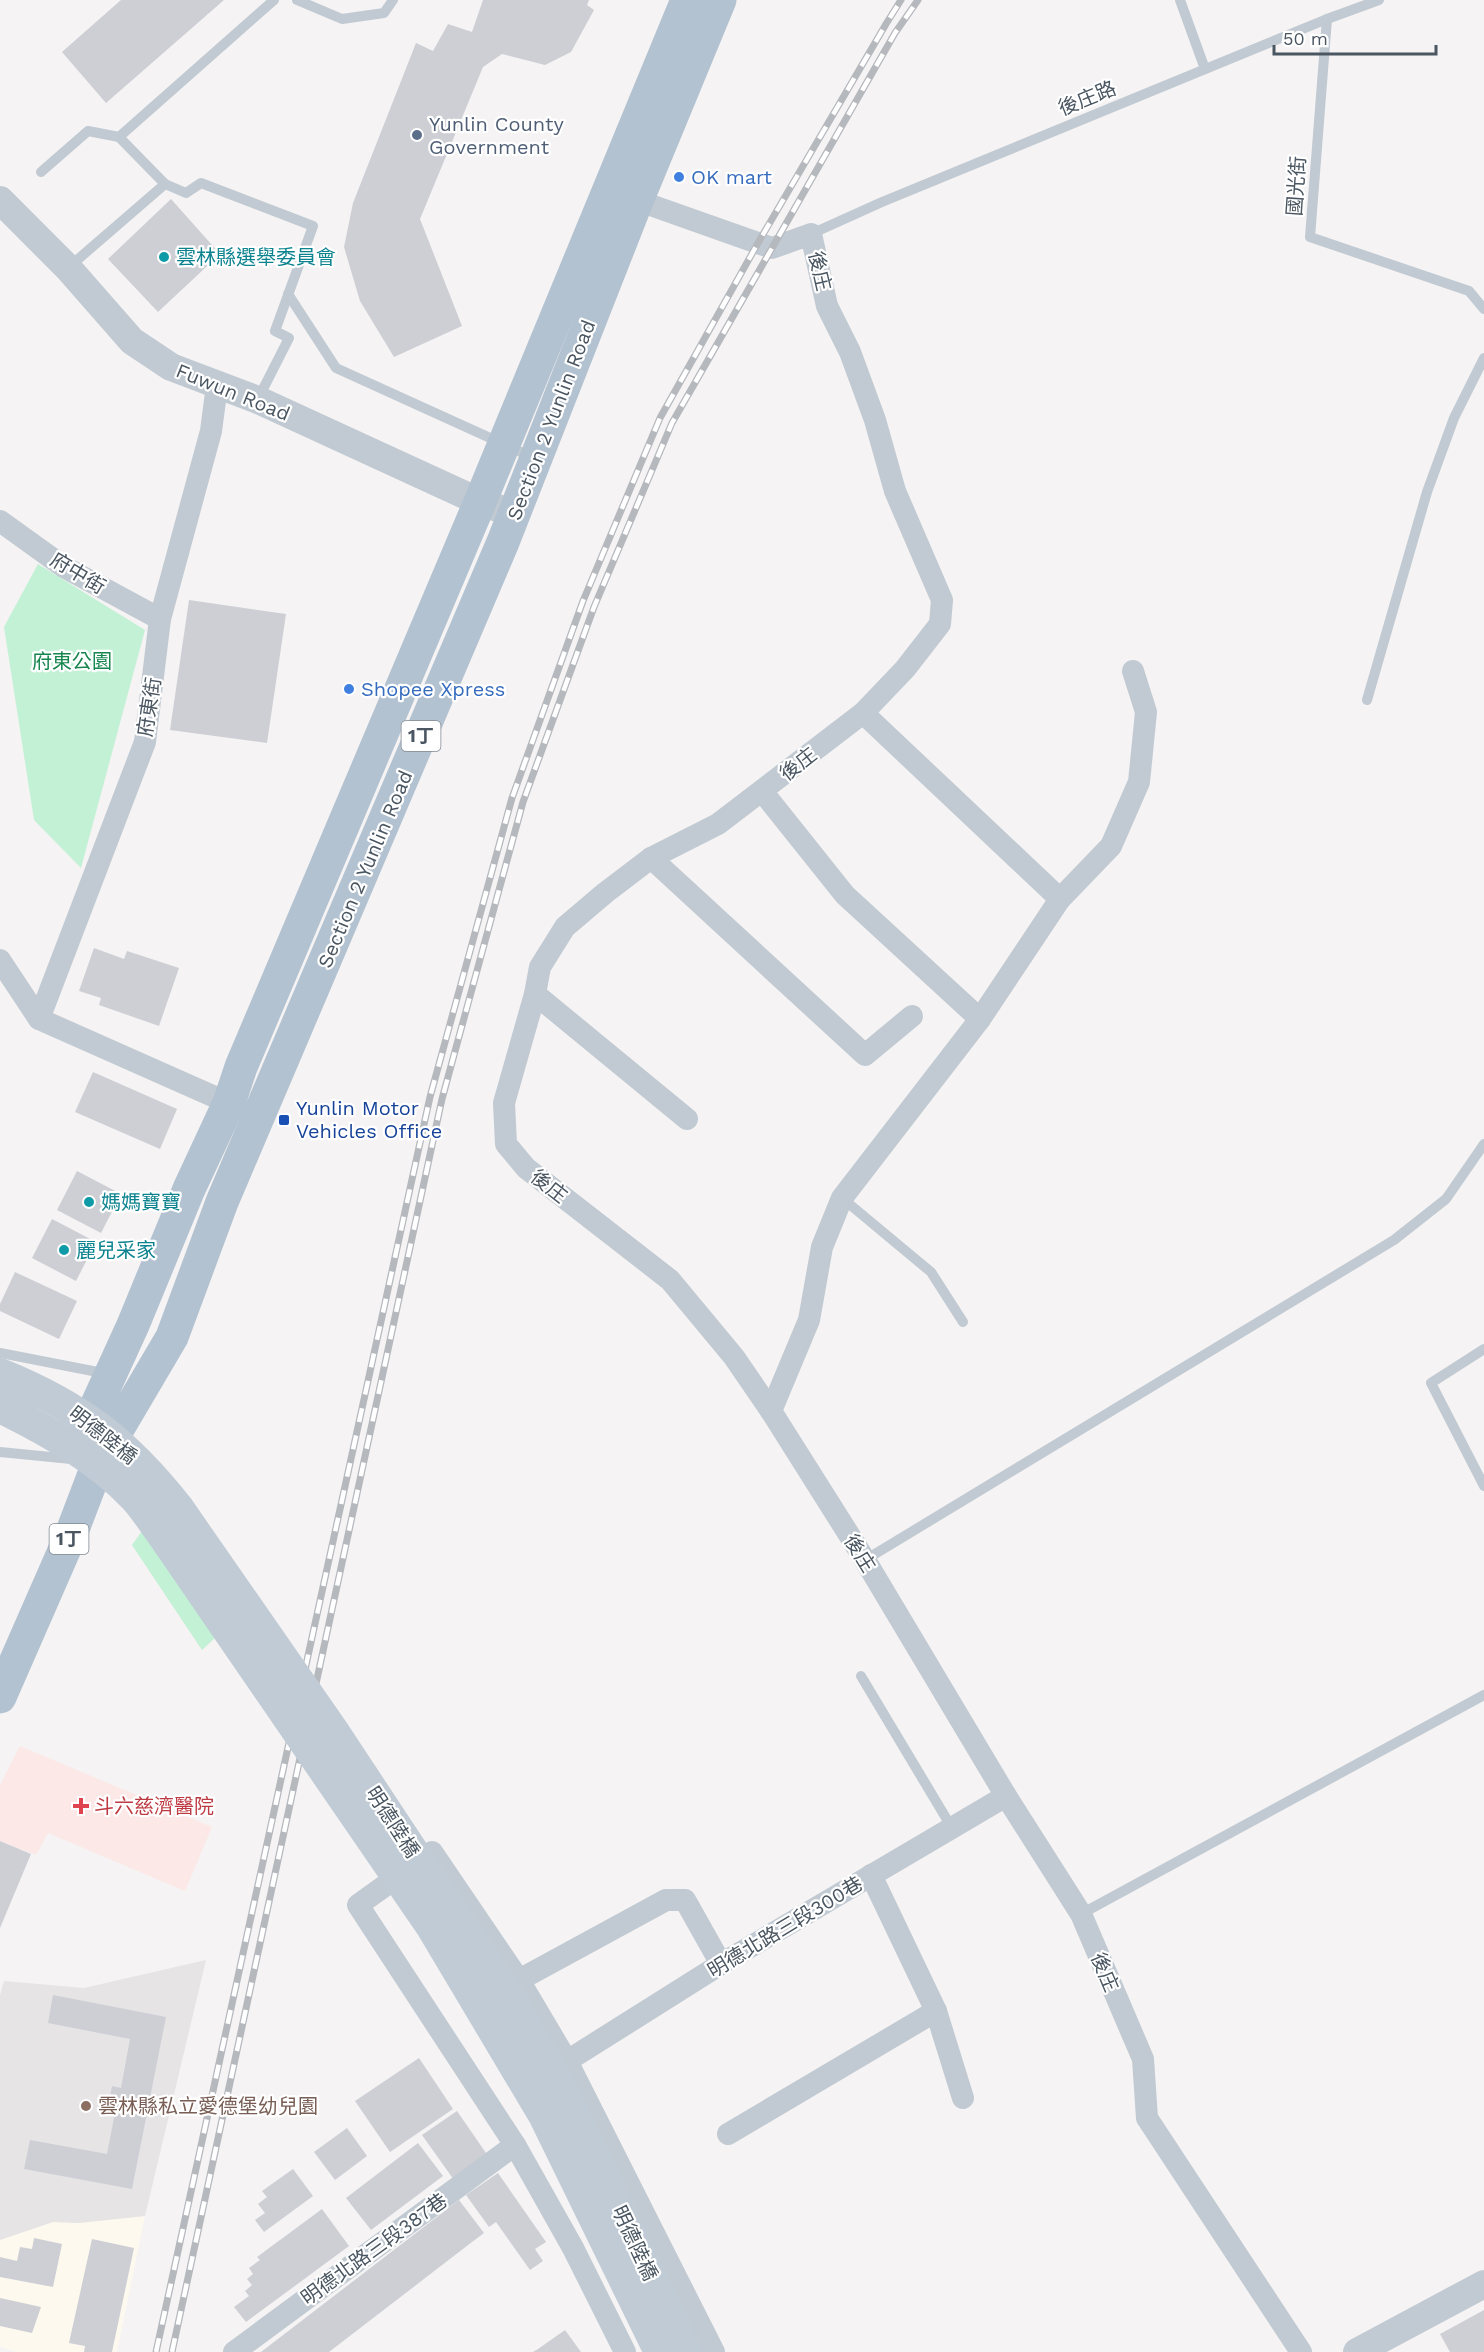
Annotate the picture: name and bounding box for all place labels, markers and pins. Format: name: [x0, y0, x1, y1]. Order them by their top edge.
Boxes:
place label: Yunlin County Government: [429, 112, 564, 159]
marker: Yunlin County Government: [410, 128, 424, 142]
place label: OK mart: [691, 165, 773, 189]
marker: OK mart: [672, 170, 686, 184]
place label: 雲林縣選舉委員會: [176, 245, 336, 269]
marker: 雲林縣選舉委員會: [157, 250, 171, 264]
place label: Shopee Xpress: [361, 677, 505, 701]
marker: Shopee Xpress: [342, 682, 356, 696]
place label: Yunlin Motor Vehicles Office: [296, 1096, 442, 1143]
marker: Yunlin Motor Vehicles Office: [277, 1113, 291, 1127]
place label: 媽媽寶寶: [101, 1190, 181, 1214]
marker: 媽媽寶寶: [82, 1195, 96, 1209]
place label: 麗兒采家: [76, 1238, 156, 1262]
marker: 麗兒采家: [57, 1243, 71, 1257]
place label: 斗六慈濟醫院: [94, 1794, 214, 1818]
marker: 斗六慈濟醫院: [72, 1797, 90, 1815]
place label: 雲林縣私立愛德堡幼兒園: [98, 2094, 318, 2118]
marker: 雲林縣私立愛德堡幼兒園: [79, 2099, 93, 2113]

